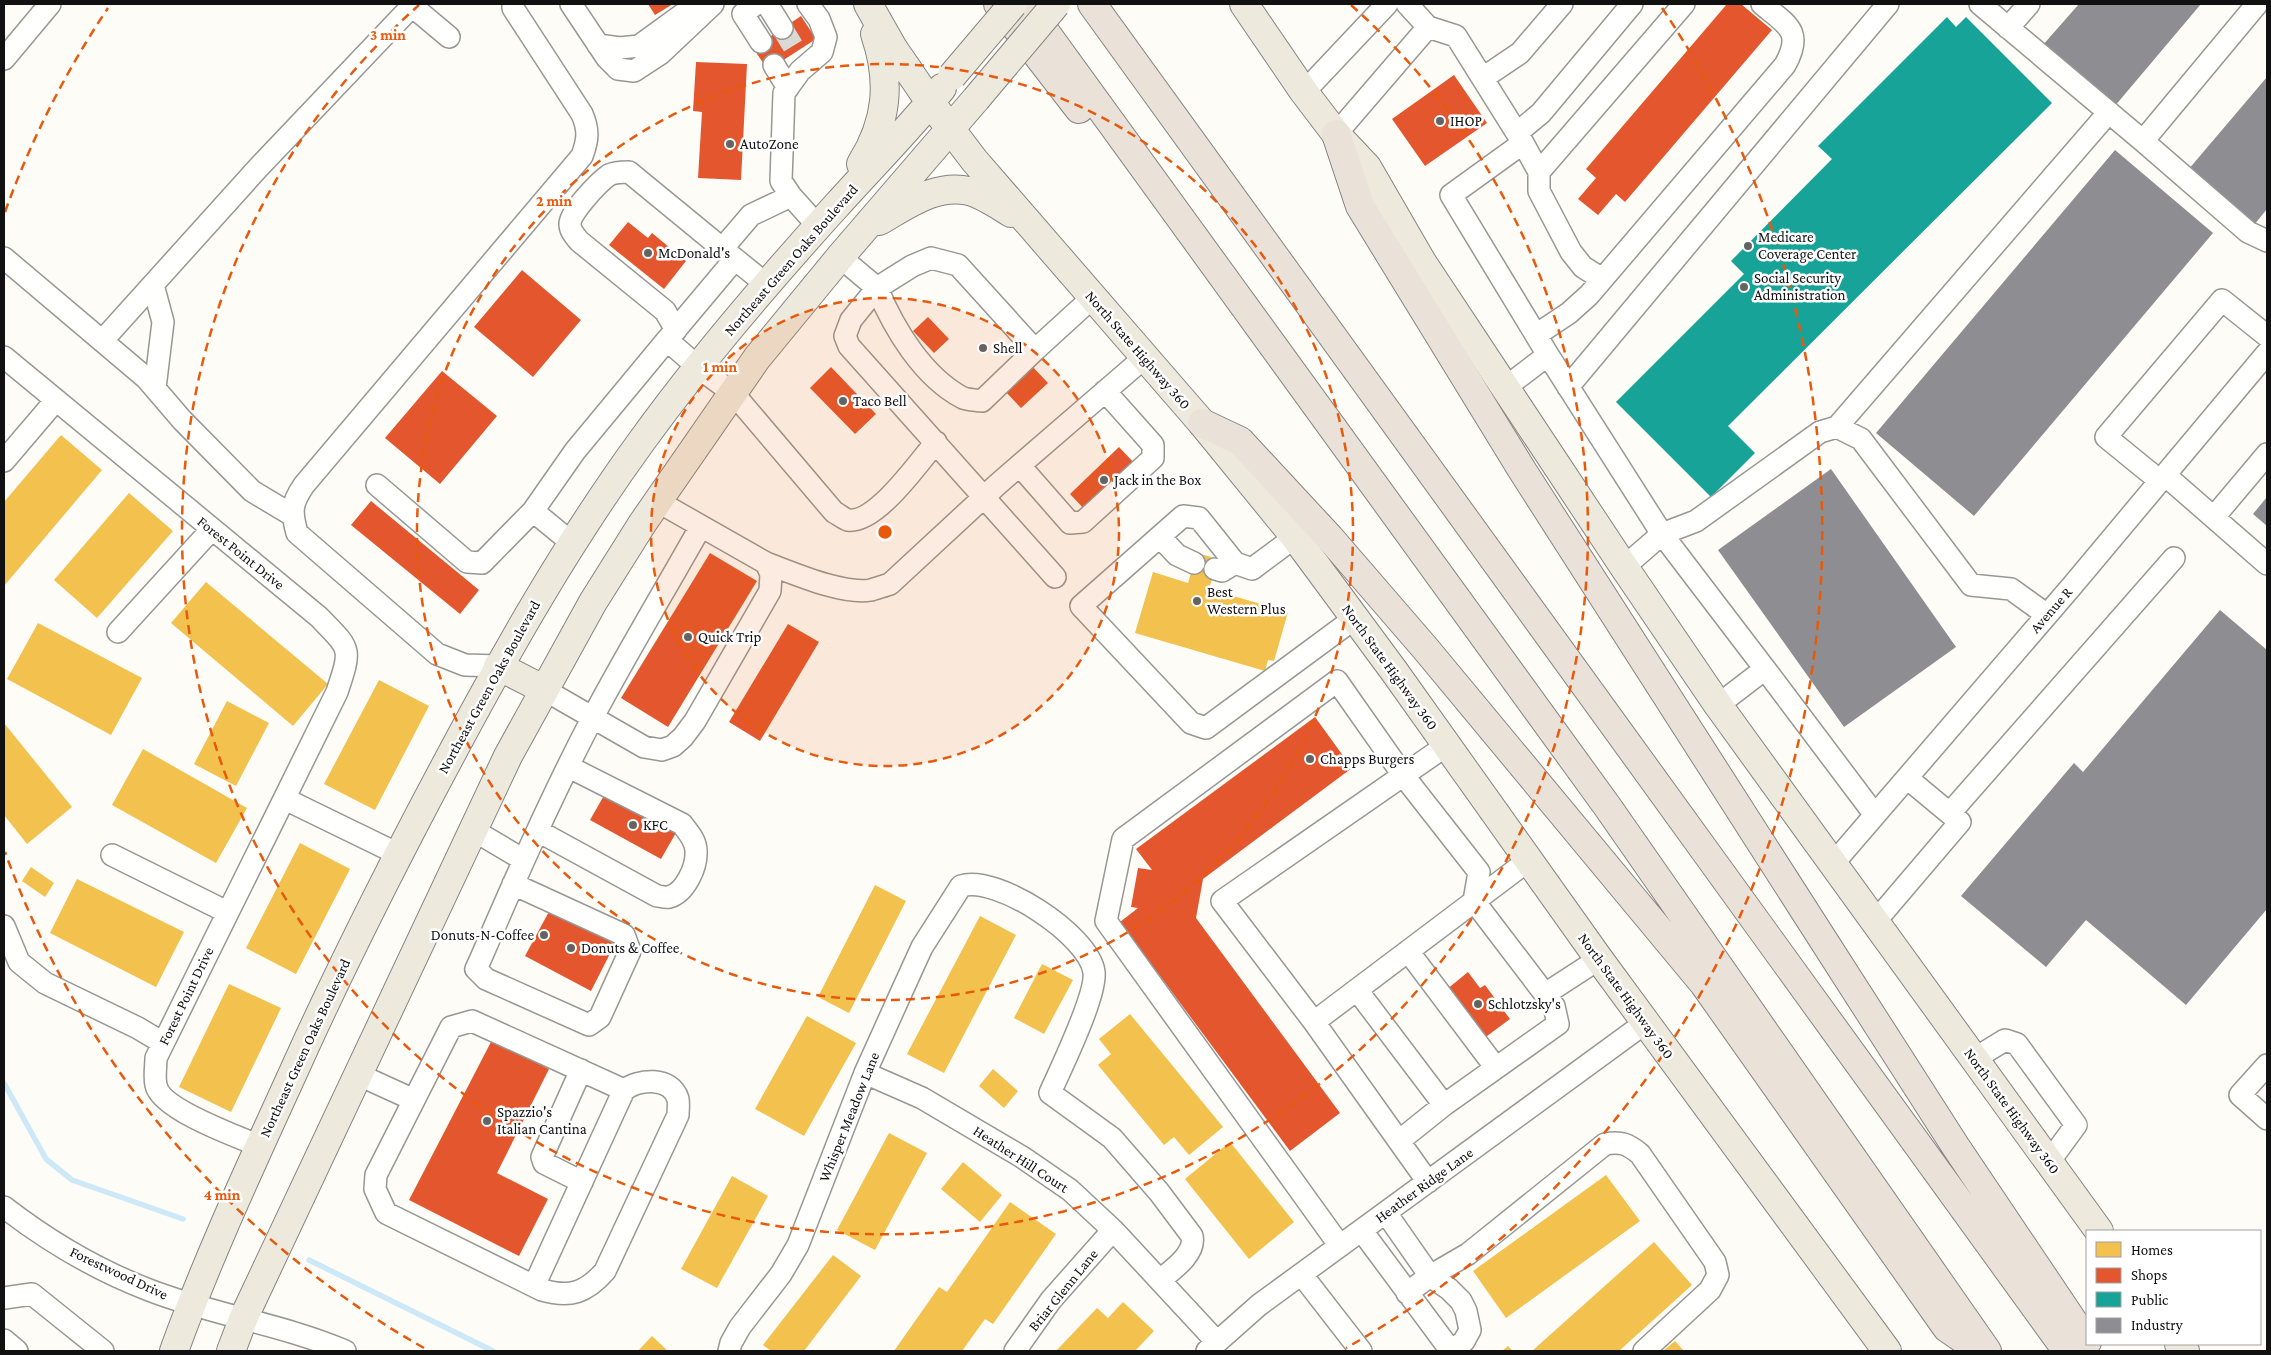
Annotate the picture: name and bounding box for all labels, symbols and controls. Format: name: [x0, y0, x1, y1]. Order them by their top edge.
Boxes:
text: 3 min: [370, 27, 406, 43]
place label: IHOP: [1450, 113, 1482, 129]
marker: IHOP: [1434, 115, 1446, 127]
place label: AutoZone: [740, 136, 799, 152]
marker: AutoZone: [724, 138, 736, 150]
street label: Northeast Green Oaks Boulevard: [721, 181, 861, 339]
text: 2 min: [536, 193, 572, 209]
place label: Medicare Coverage Center: [1758, 229, 1857, 263]
marker: Medicare Coverage Center: [1742, 240, 1754, 252]
place label: McDonald's: [658, 245, 730, 261]
marker: McDonald's: [642, 247, 654, 259]
place label: Social Security Administration: [1754, 270, 1846, 303]
marker: Social Security Administration: [1738, 281, 1750, 293]
street label: North State Highway 360: [1082, 288, 1194, 413]
place label: Shell: [993, 340, 1023, 356]
marker: Shell: [977, 342, 989, 354]
text: 1 min: [703, 359, 737, 375]
place label: Taco Bell: [853, 393, 907, 409]
marker: Taco Bell: [837, 395, 849, 407]
place label: Jack in the Box: [1112, 472, 1201, 489]
marker: Jack in the Box: [1098, 474, 1110, 486]
street label: Forest Point Drive: [194, 513, 288, 593]
centre of rings: [876, 523, 894, 541]
street label: Avenue R: [2027, 583, 2076, 636]
place label: Best Western Plus: [1207, 584, 1286, 617]
marker: Best Western Plus: [1191, 595, 1203, 607]
street label: Northeast Green Oaks Boulevard: [435, 598, 543, 776]
street label: North State Highway 360: [1338, 601, 1441, 733]
place label: Quick Trip: [698, 629, 761, 646]
marker: Quick Trip: [682, 631, 694, 643]
place label: Chapps Burgers: [1320, 751, 1415, 768]
marker: Chapps Burgers: [1304, 753, 1316, 765]
place label: KFC: [643, 817, 668, 833]
marker: KFC: [627, 819, 639, 831]
place label: Donuts-N-Coffee: [431, 927, 534, 943]
marker: Donuts-N-Coffee: [538, 929, 550, 941]
street label: North State Highway 360: [1574, 930, 1677, 1062]
place label: Donuts & Coffee: [581, 940, 680, 956]
marker: Donuts & Coffee: [565, 942, 577, 954]
street label: Forest Point Drive: [155, 944, 217, 1048]
street label: Northeast Green Oaks Boulevard: [257, 956, 353, 1140]
place label: Schlotzsky's: [1488, 996, 1561, 1013]
marker: Schlotzsky's: [1472, 998, 1484, 1010]
street label: North State Highway 360: [1960, 1045, 2063, 1177]
street label: Whisper Meadow Lane: [816, 1049, 883, 1185]
place label: Spazzio's Italian Cantina: [497, 1104, 587, 1137]
marker: Spazzio's Italian Cantina: [481, 1115, 493, 1127]
street label: Heather Hill Court: [970, 1122, 1072, 1196]
street label: Heather Ridge Lane: [1372, 1144, 1477, 1227]
text: 4 min: [204, 1187, 241, 1203]
legend: [2086, 1230, 2261, 1345]
text: Homes: [2131, 1242, 2173, 1258]
street label: Forestwood Drive: [68, 1243, 171, 1303]
street label: Briar Glenn Lane: [1025, 1246, 1101, 1334]
text: Shops: [2131, 1267, 2167, 1284]
text: Public: [2131, 1292, 2169, 1308]
text: Industry: [2131, 1317, 2183, 1334]

